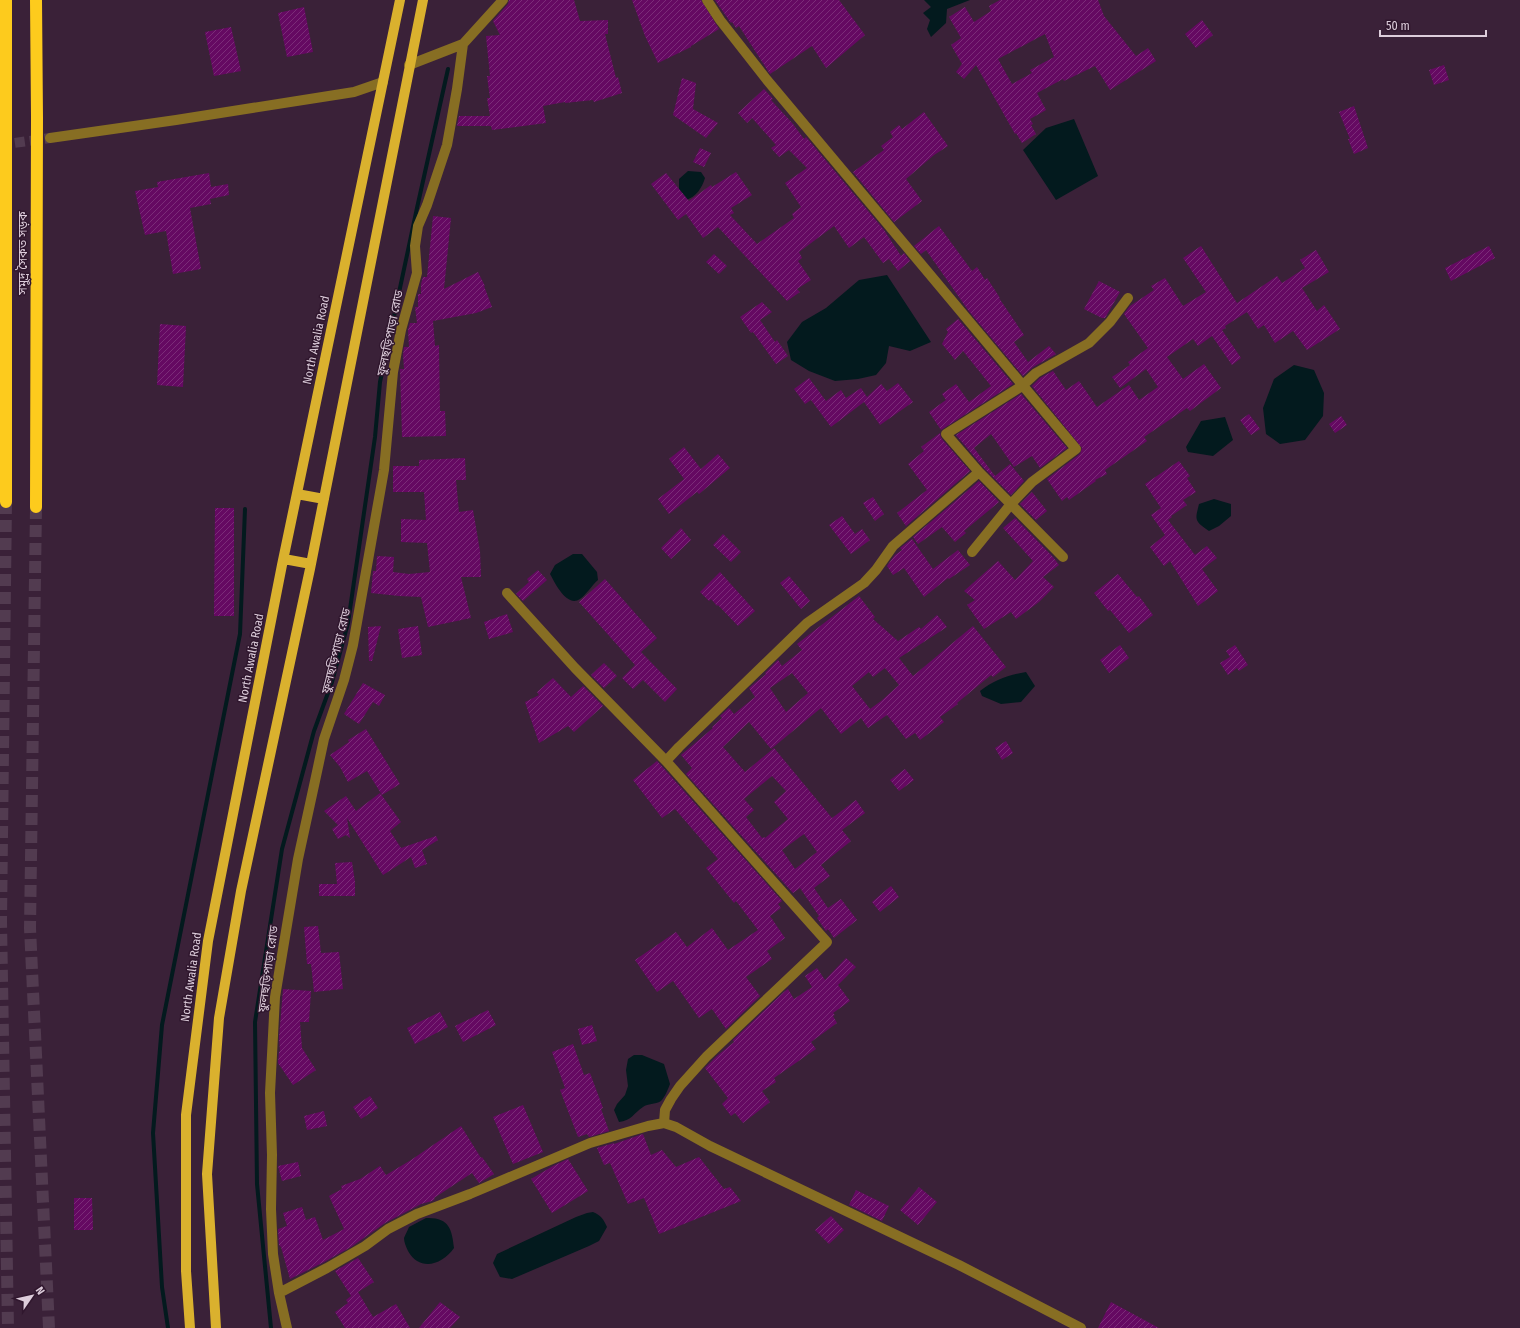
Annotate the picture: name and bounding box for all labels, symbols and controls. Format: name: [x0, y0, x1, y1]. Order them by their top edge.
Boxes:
scale bar: [1380, 12, 1486, 38]
text: 50 m: [1386, 19, 1410, 33]
street label: সমুদ্র সৈকত সড়ক: [15, 211, 31, 296]
street label: ফুলছড়িপাড়া রোড: [373, 288, 407, 378]
street label: North Awalia Road: [300, 294, 332, 386]
street label: ফুলছড়িপাড়া রোড: [317, 606, 354, 696]
street label: North Awalia Road: [236, 612, 266, 704]
street label: ফুলছড়িপাড়া রোড: [254, 924, 282, 1014]
street label: North Awalia Road: [178, 931, 204, 1023]
north arrow: [12, 1276, 52, 1316]
text: N: [33, 1284, 47, 1297]

